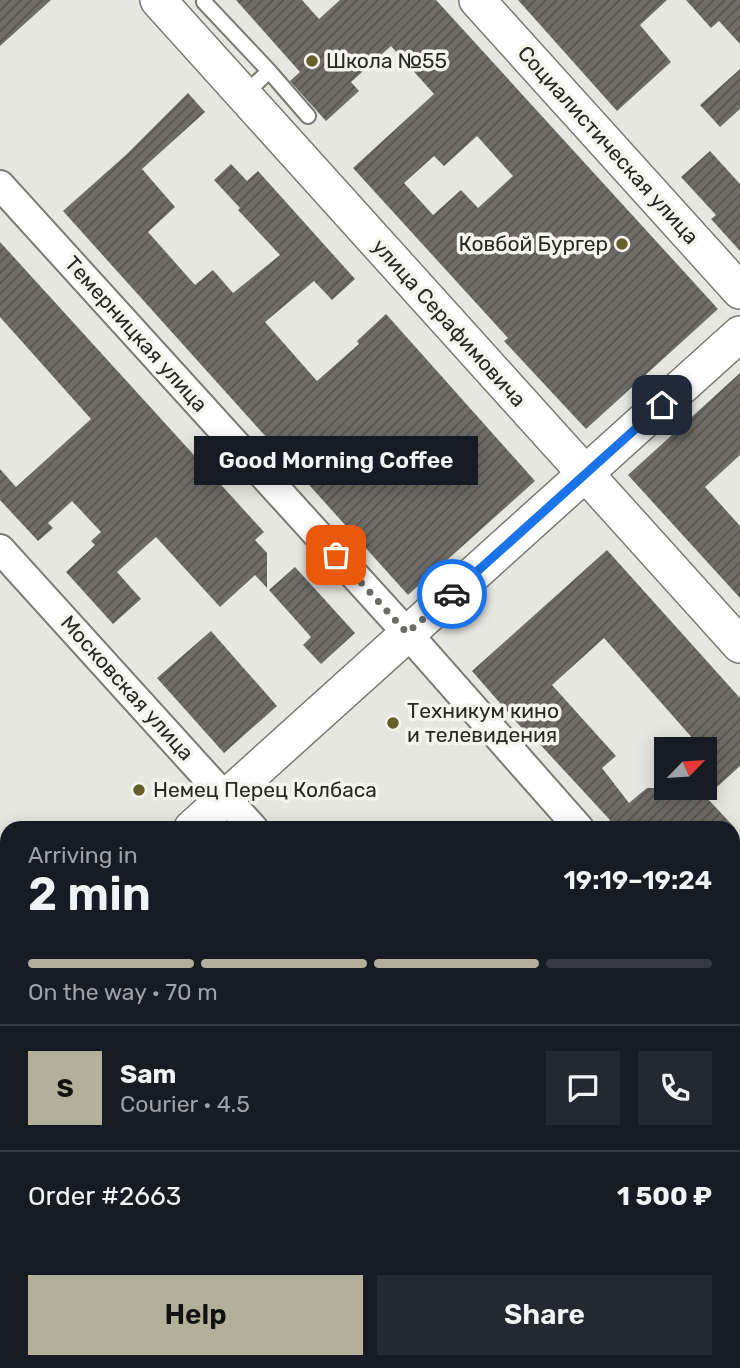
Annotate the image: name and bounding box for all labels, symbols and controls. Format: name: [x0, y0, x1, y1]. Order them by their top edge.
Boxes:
street label: Социалистическая улица: [513, 40, 704, 249]
place label: Школа №55: [326, 48, 447, 73]
marker: Школа №55: [304, 53, 320, 69]
place label: Ковбой Бургер: [459, 231, 608, 256]
street label: улица Серафимовича: [367, 234, 531, 412]
marker: Ковбой Бургер: [614, 236, 630, 252]
street label: Темерницкая улица: [60, 251, 213, 417]
pin: [632, 375, 692, 435]
icon: home: [643, 386, 681, 424]
callout: Good Morning Coffee: [194, 436, 478, 485]
text: Good Morning Coffee: [218, 446, 454, 474]
pin: [306, 525, 366, 585]
icon: bag: [317, 536, 355, 574]
courier: [417, 559, 487, 629]
icon: car: [433, 575, 471, 613]
street label: Московская улица: [56, 610, 199, 765]
place label: Техникум кино и телевидения: [407, 698, 559, 747]
marker: Техникум кино и телевидения: [385, 715, 401, 731]
north arrow: [654, 737, 718, 800]
map controls: [654, 737, 717, 800]
place label: Немец Перец Колбаса: [153, 777, 377, 802]
marker: Немец Перец Колбаса: [131, 782, 147, 798]
text: Arriving in: [28, 841, 138, 869]
text: 19:19–19:24: [563, 865, 712, 896]
text: 2 min: [28, 867, 151, 922]
text: On the way · 70 m: [28, 978, 218, 1006]
button: chat: [546, 1051, 620, 1125]
button: phone: [638, 1051, 712, 1125]
text: Sam: [120, 1059, 176, 1090]
text: S: [56, 1073, 74, 1104]
text: Courier · 4.5: [120, 1090, 250, 1118]
text: Order #2663: [28, 1181, 181, 1212]
text: 1 500 ₽: [617, 1181, 712, 1212]
button: Help: [28, 1275, 363, 1355]
button: Share: [377, 1275, 712, 1355]

